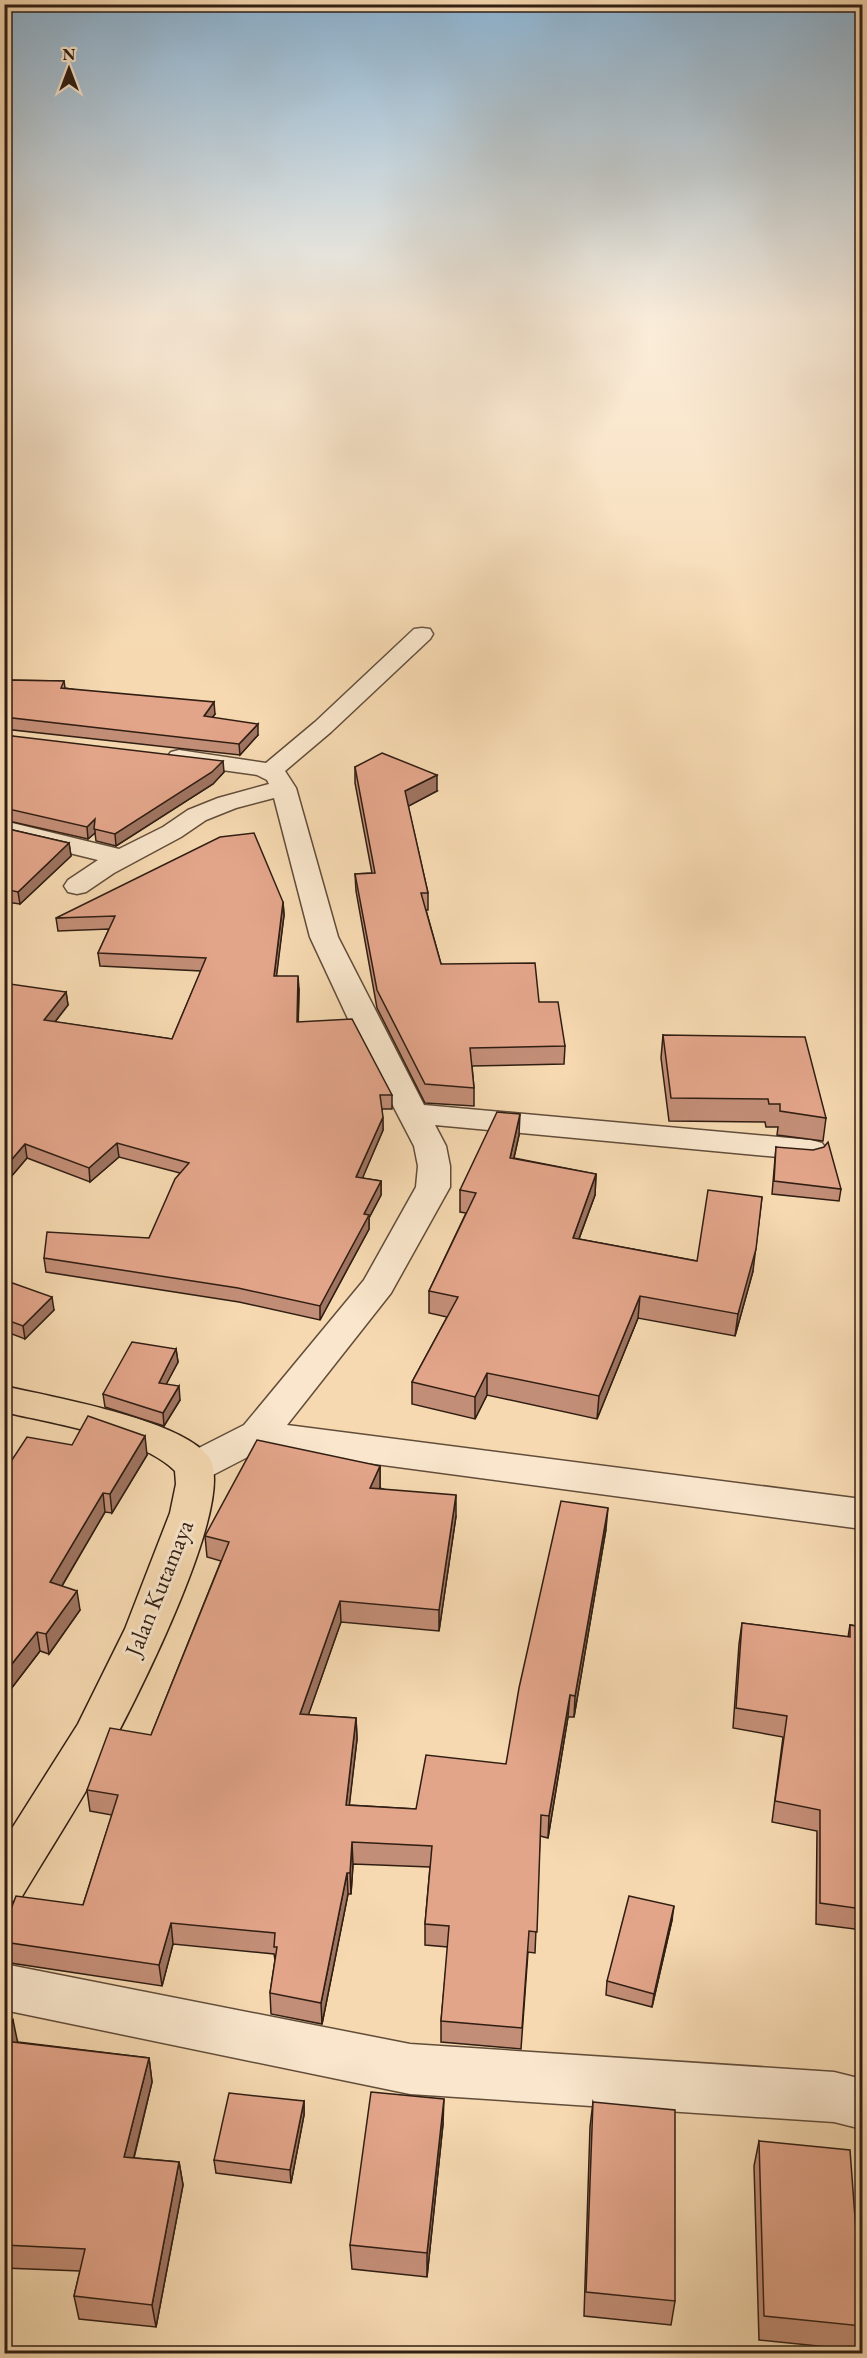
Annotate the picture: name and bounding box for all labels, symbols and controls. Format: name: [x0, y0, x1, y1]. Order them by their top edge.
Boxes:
north arrow: [39, 39, 99, 99]
text: N: [63, 44, 76, 65]
street label: Jalan Kutamaya: [116, 1515, 200, 1662]

